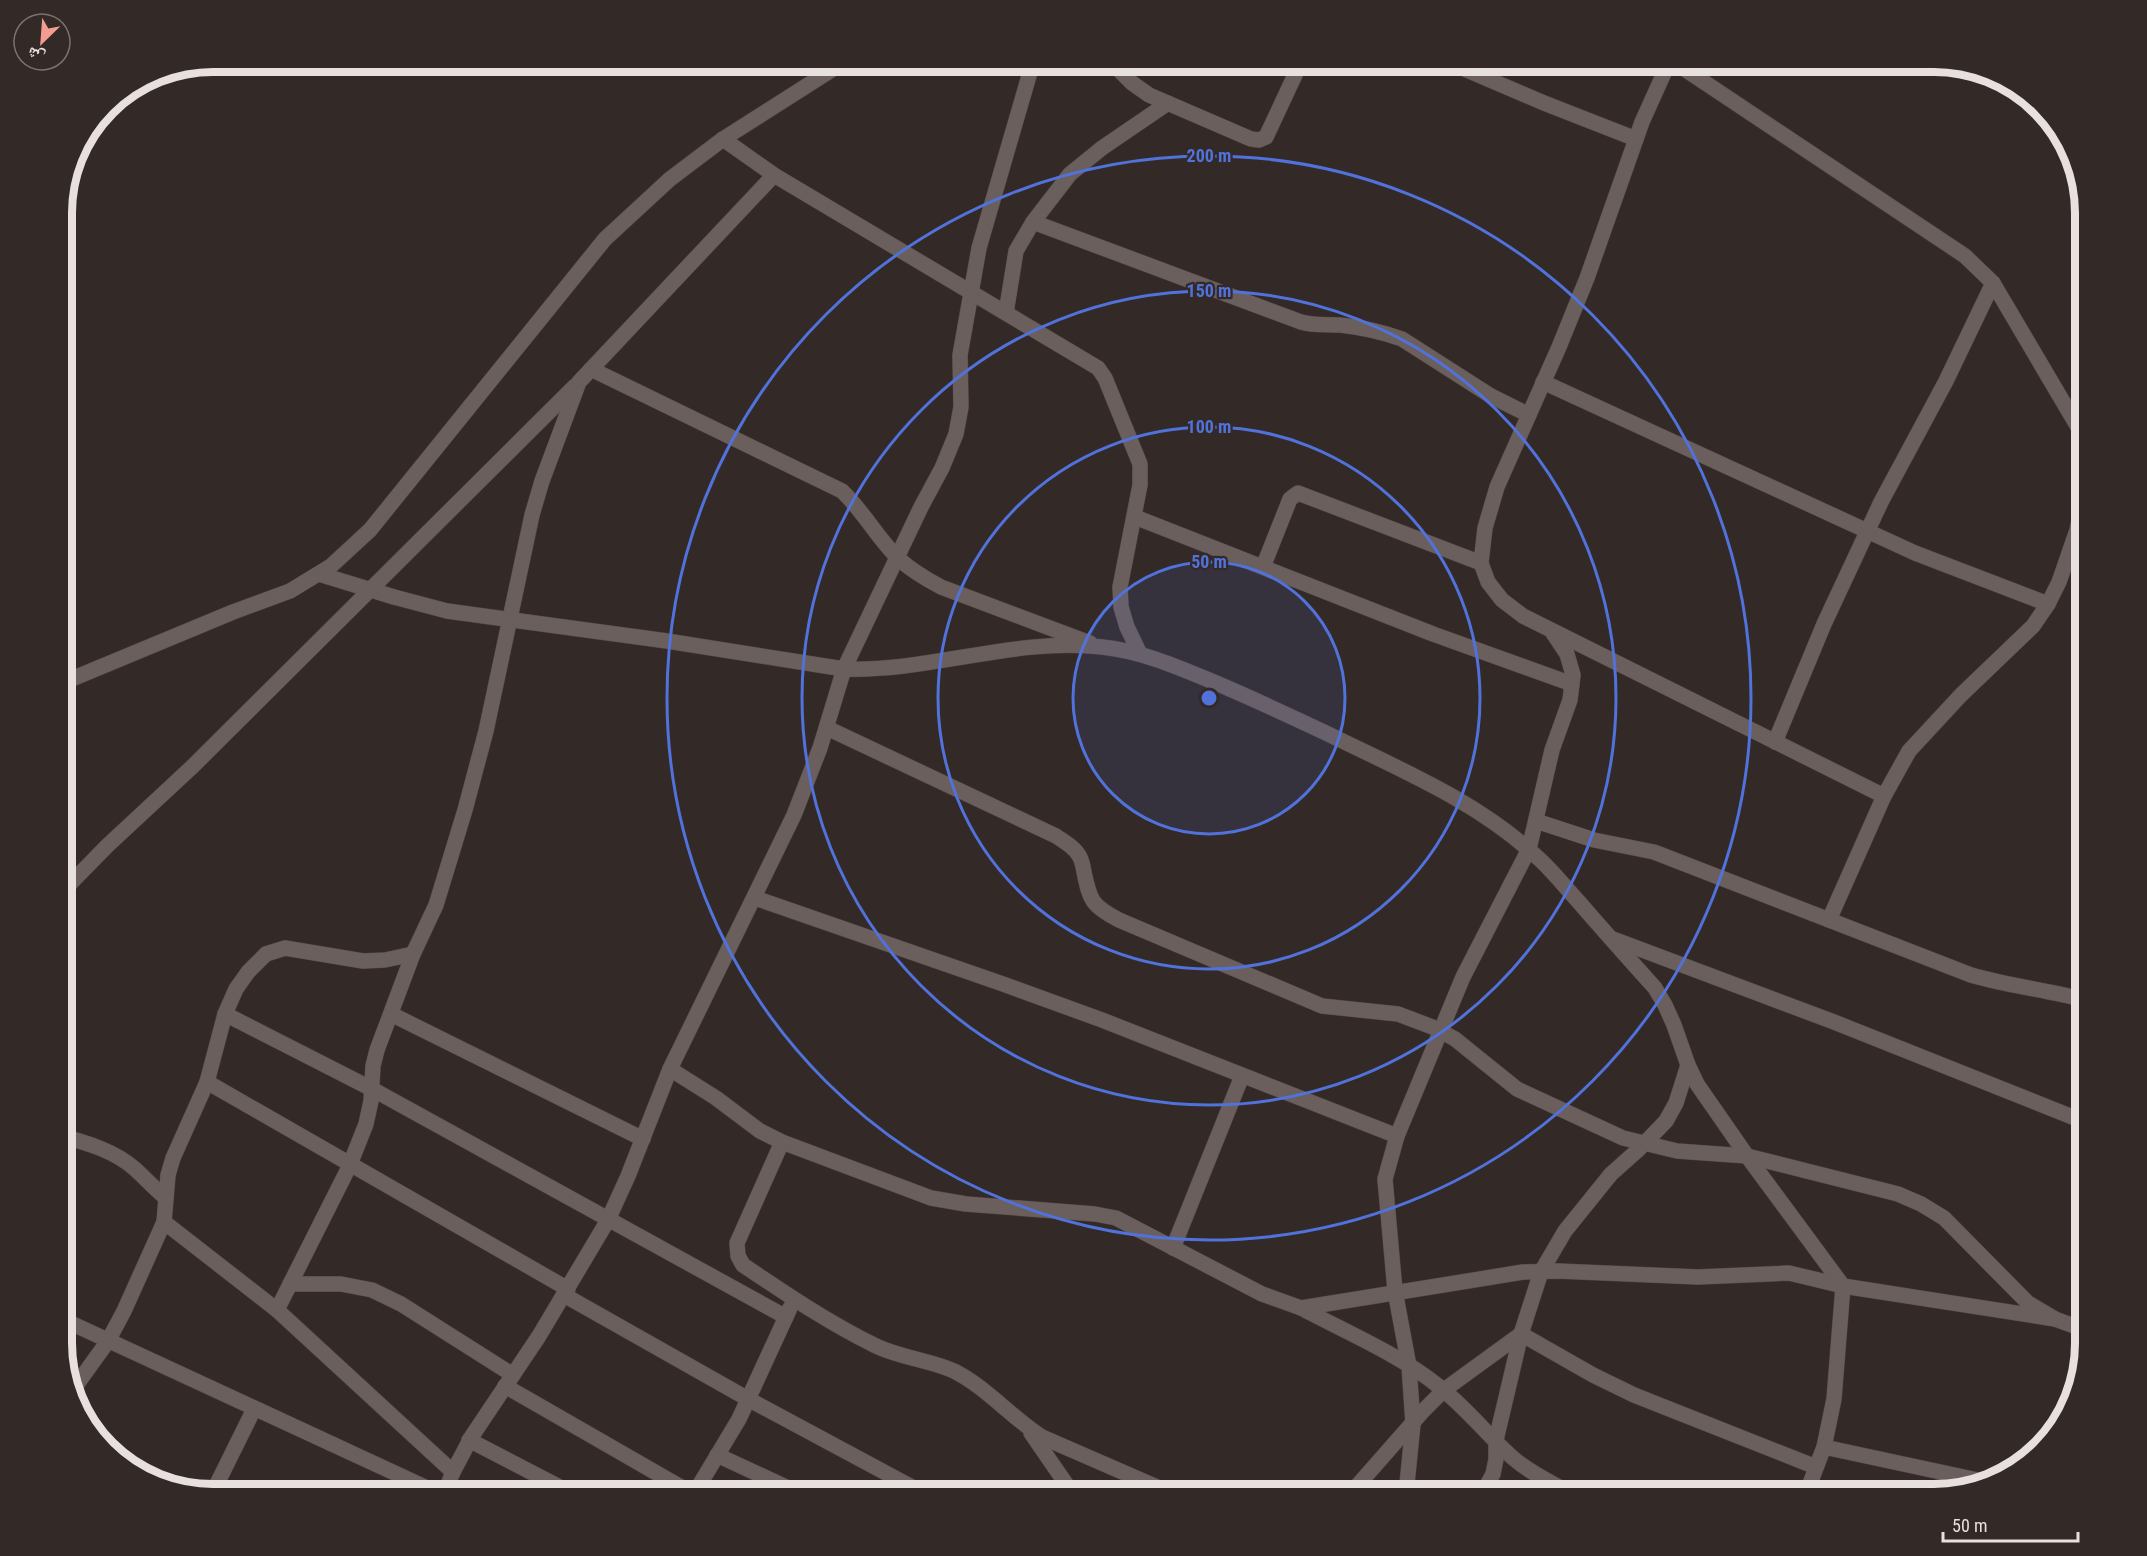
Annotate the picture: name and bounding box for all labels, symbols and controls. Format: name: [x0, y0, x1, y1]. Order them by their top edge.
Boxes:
north arrow: [12, 12, 72, 72]
text: ش: [24, 43, 48, 67]
text: 200 m: [1187, 145, 1231, 166]
text: 150 m: [1187, 280, 1231, 301]
text: 100 m: [1187, 416, 1231, 437]
text: 50 m: [1191, 551, 1227, 572]
centre of rings: [1199, 688, 1219, 708]
scale bar: [1943, 1505, 2078, 1543]
text: 50 m: [1952, 1515, 1987, 1536]

